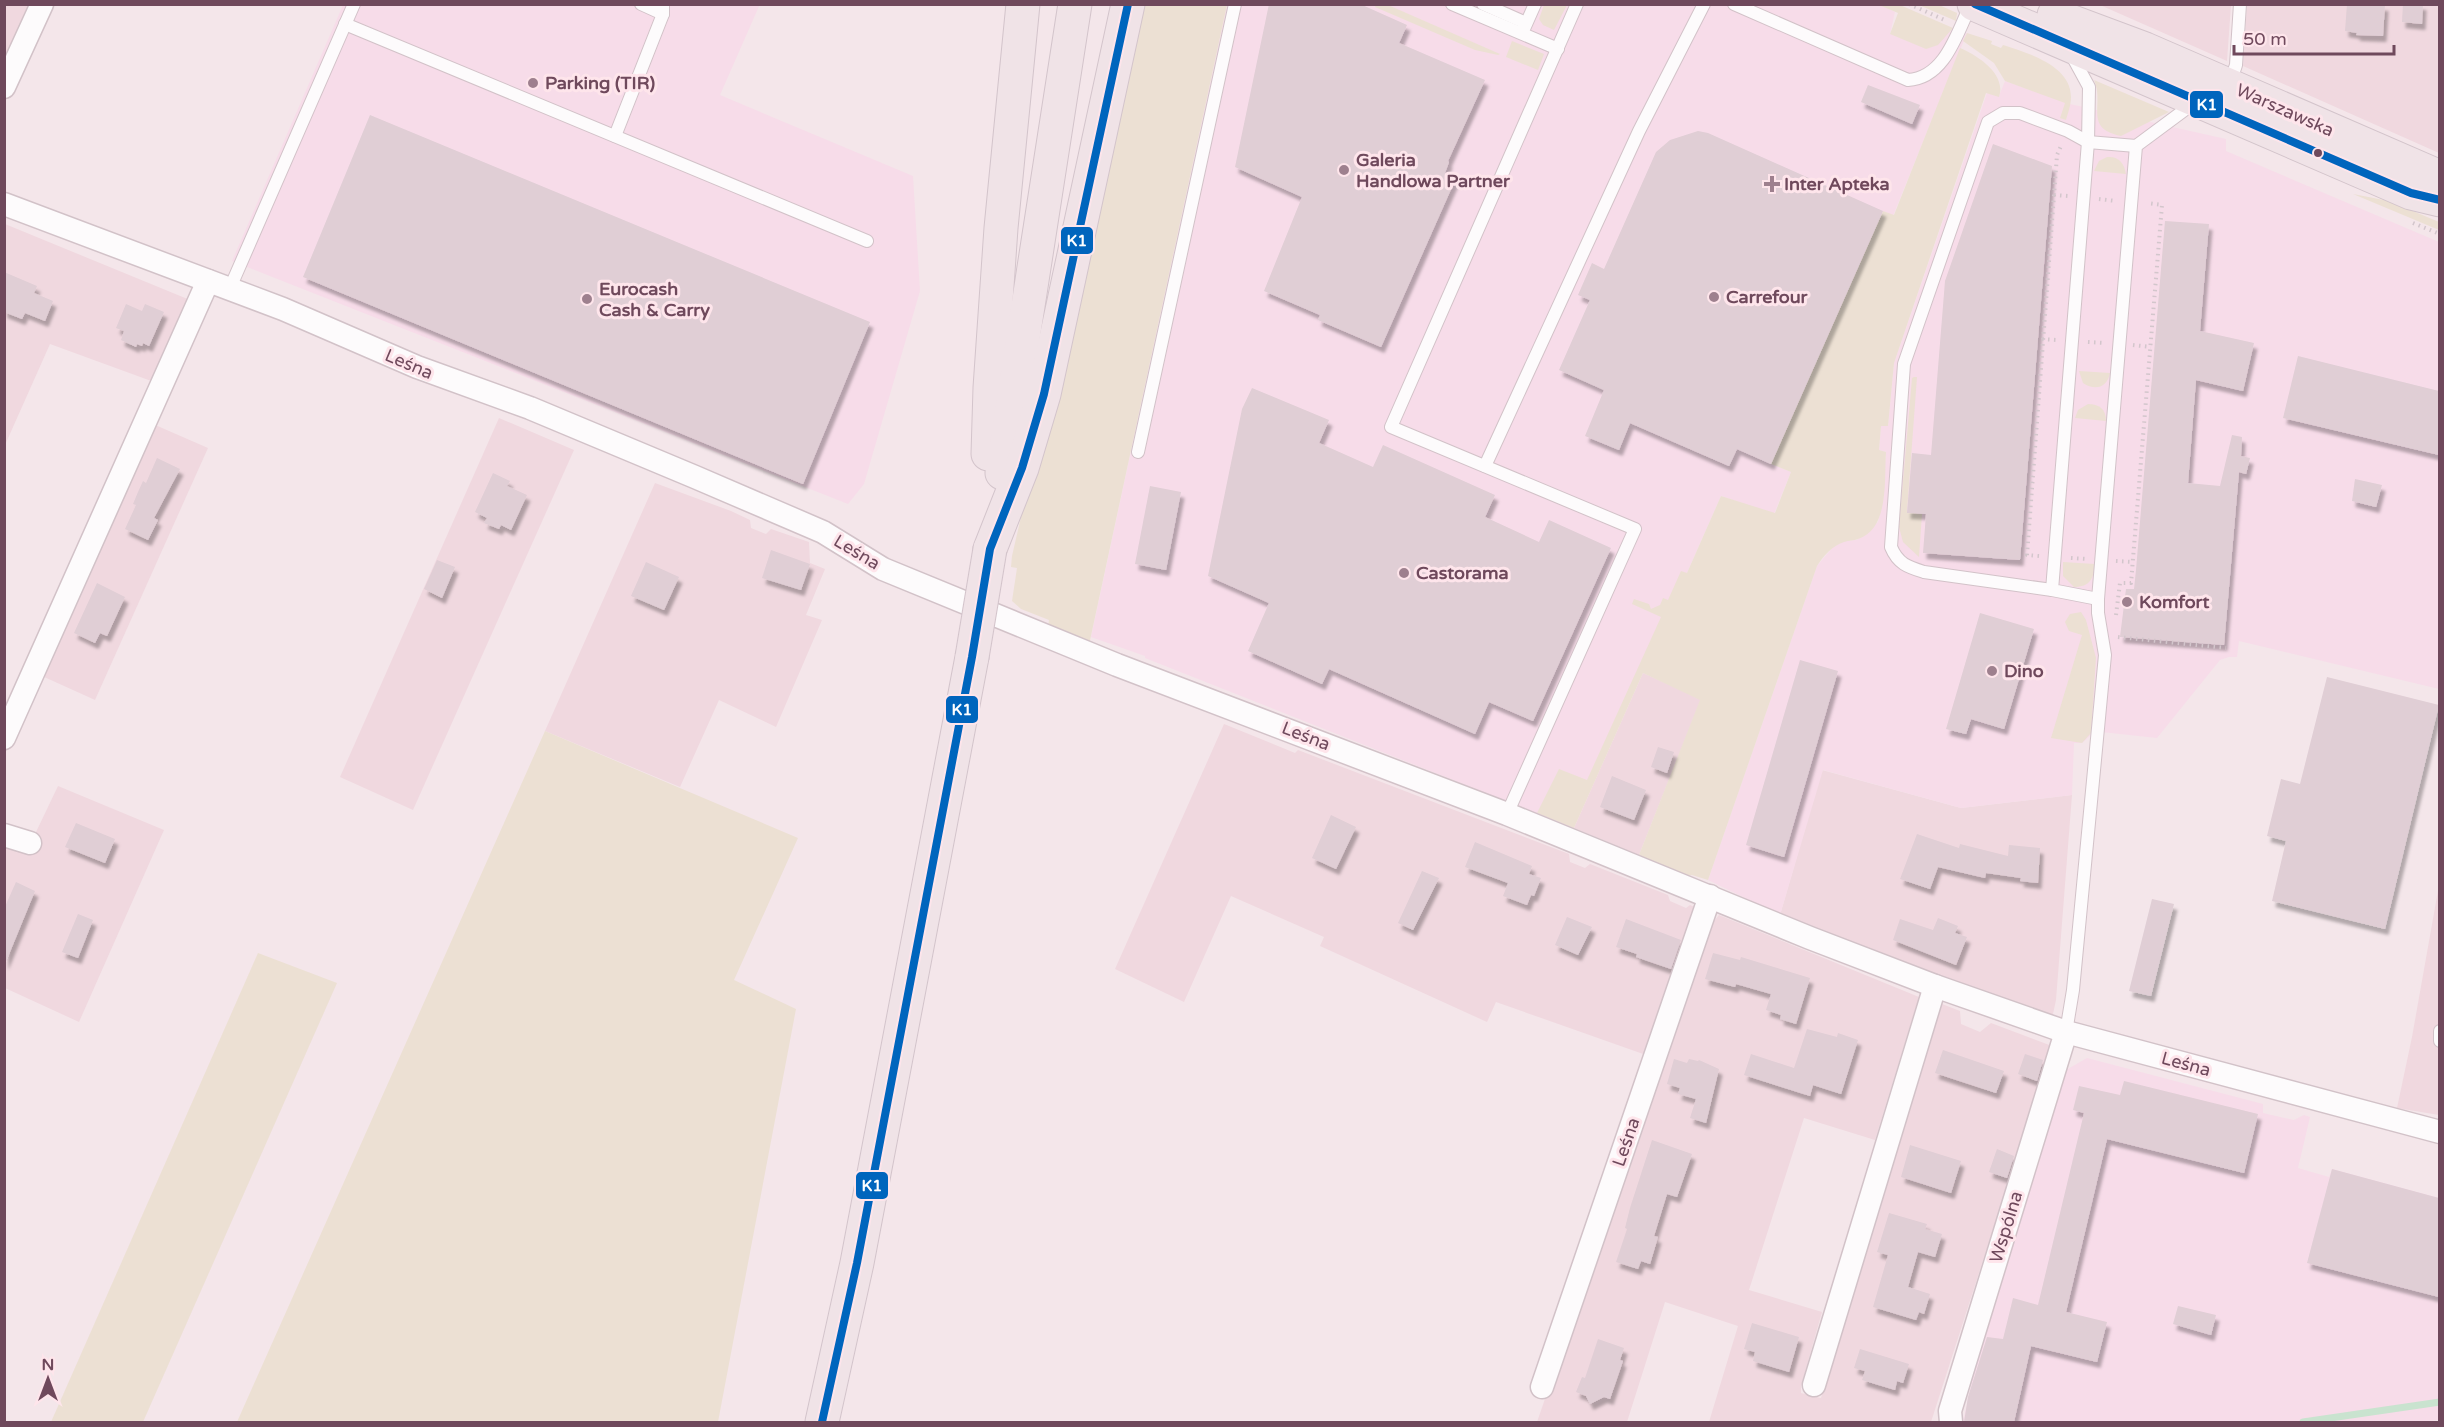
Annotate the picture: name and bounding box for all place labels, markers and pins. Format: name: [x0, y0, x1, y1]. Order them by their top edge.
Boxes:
place label: Parking (TIR): [545, 72, 655, 94]
marker: Parking (TIR): [526, 76, 540, 90]
unlabelled marker: [2312, 147, 2324, 159]
place label: Galeria Handlowa Partner: [1356, 149, 1511, 192]
marker: Galeria Handlowa Partner: [1337, 163, 1351, 177]
place label: Inter Apteka: [1784, 173, 1890, 195]
marker: Inter Apteka: [1765, 177, 1779, 191]
place label: Eurocash Cash & Carry: [599, 278, 710, 321]
place label: Carrefour: [1726, 286, 1809, 308]
marker: Carrefour: [1707, 290, 1721, 304]
marker: Eurocash Cash & Carry: [580, 292, 594, 306]
place label: Castorama: [1416, 562, 1509, 584]
marker: Castorama: [1397, 566, 1411, 580]
place label: Komfort: [2139, 591, 2209, 613]
marker: Komfort: [2120, 595, 2134, 609]
place label: Dino: [2004, 660, 2044, 682]
marker: Dino: [1985, 664, 1999, 678]

